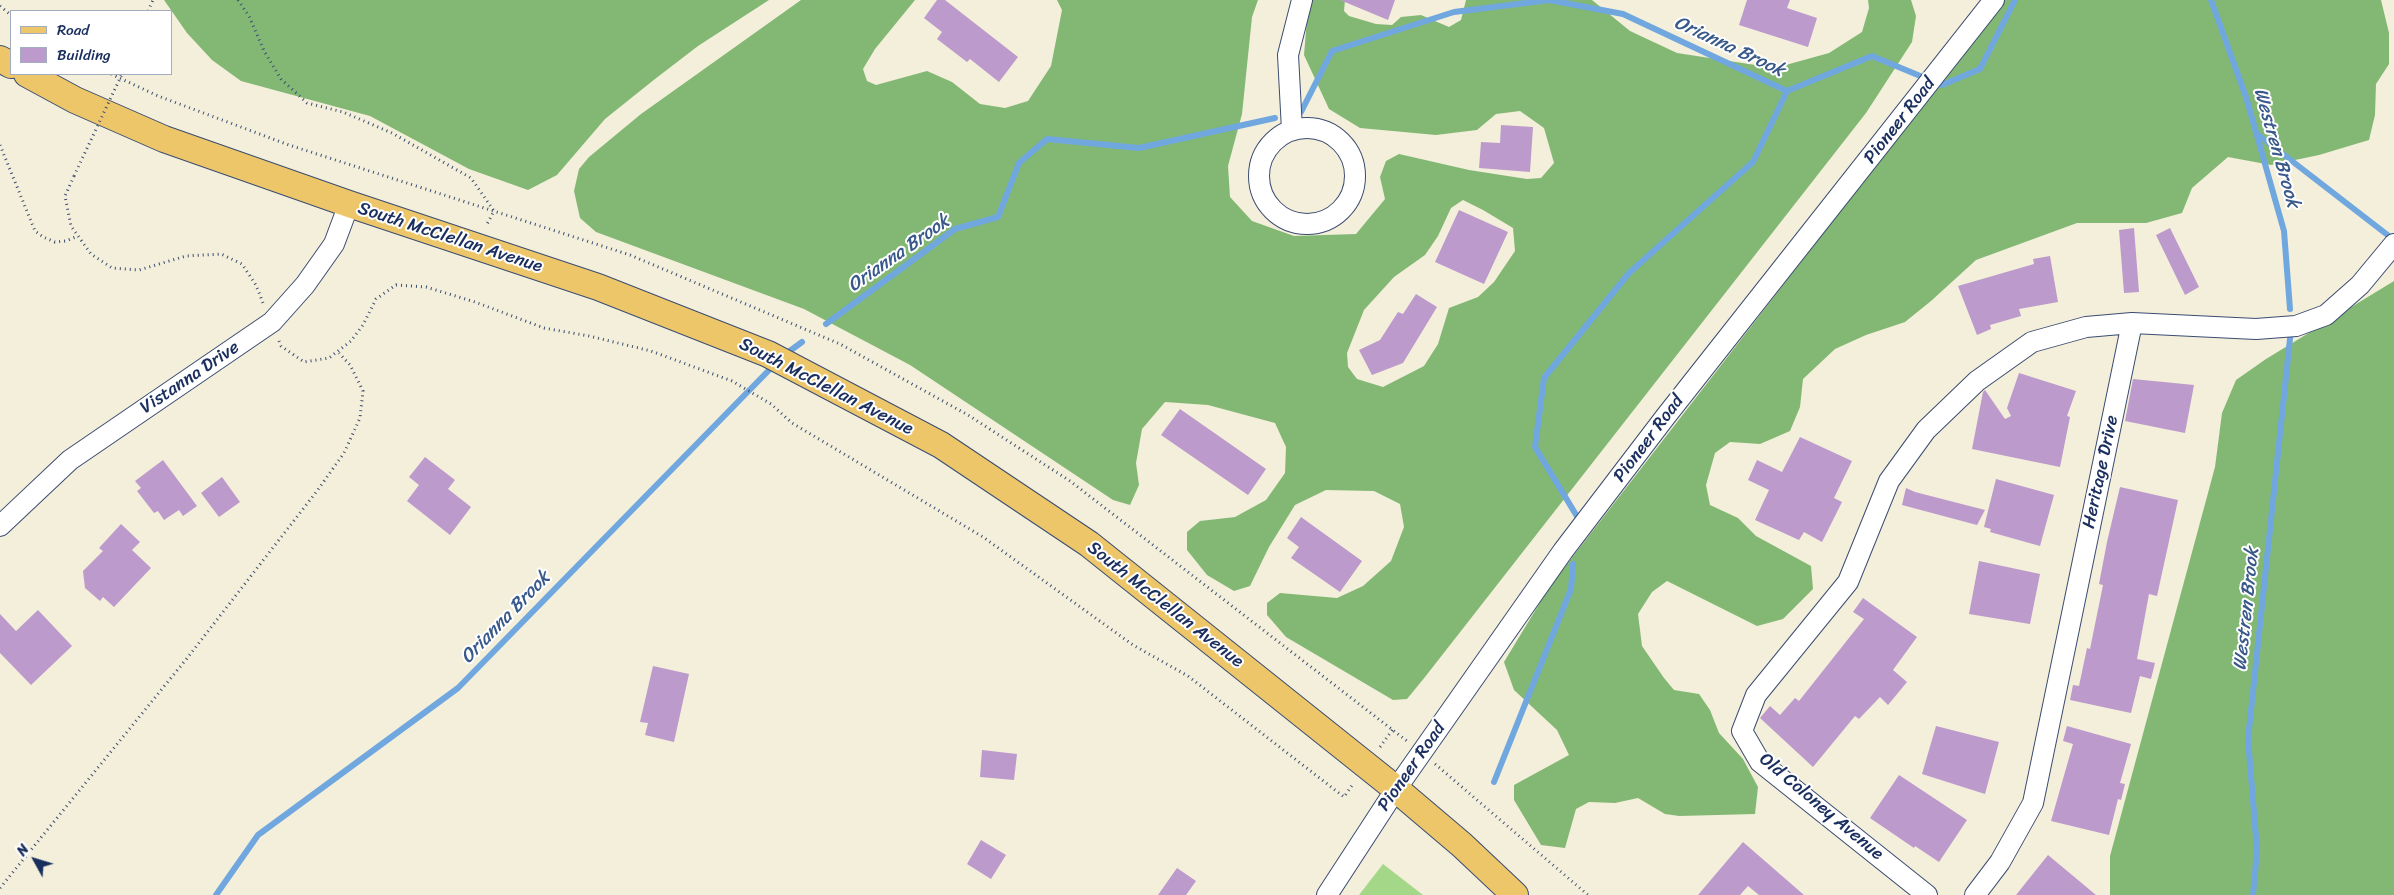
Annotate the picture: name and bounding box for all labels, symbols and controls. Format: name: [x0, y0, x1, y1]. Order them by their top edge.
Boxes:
legend: [10, 10, 172, 75]
water label: Orianna Brook: [1670, 12, 1788, 82]
text: Road: [57, 17, 89, 43]
text: Building: [57, 42, 111, 68]
street label: Pioneer Road: [1860, 74, 1940, 168]
water label: Westren Brook: [2248, 86, 2304, 210]
street label: South McClellan Avenue: [355, 198, 545, 278]
water label: Orianna Brook: [844, 211, 954, 297]
street label: South McClellan Avenue: [735, 334, 917, 440]
street label: Vistanna Drive: [136, 337, 244, 419]
street label: Pioneer Road: [1609, 391, 1689, 487]
street label: Heritage Drive: [2078, 414, 2124, 530]
street label: South McClellan Avenue: [1083, 537, 1247, 673]
water label: Westren Brook: [2229, 546, 2265, 672]
water label: Orianna Brook: [456, 567, 556, 669]
street label: Pioneer Road: [1374, 718, 1450, 816]
street label: Old Coloney Avenue: [1755, 749, 1887, 865]
north arrow: [10, 835, 60, 885]
text: N: [10, 839, 36, 862]

